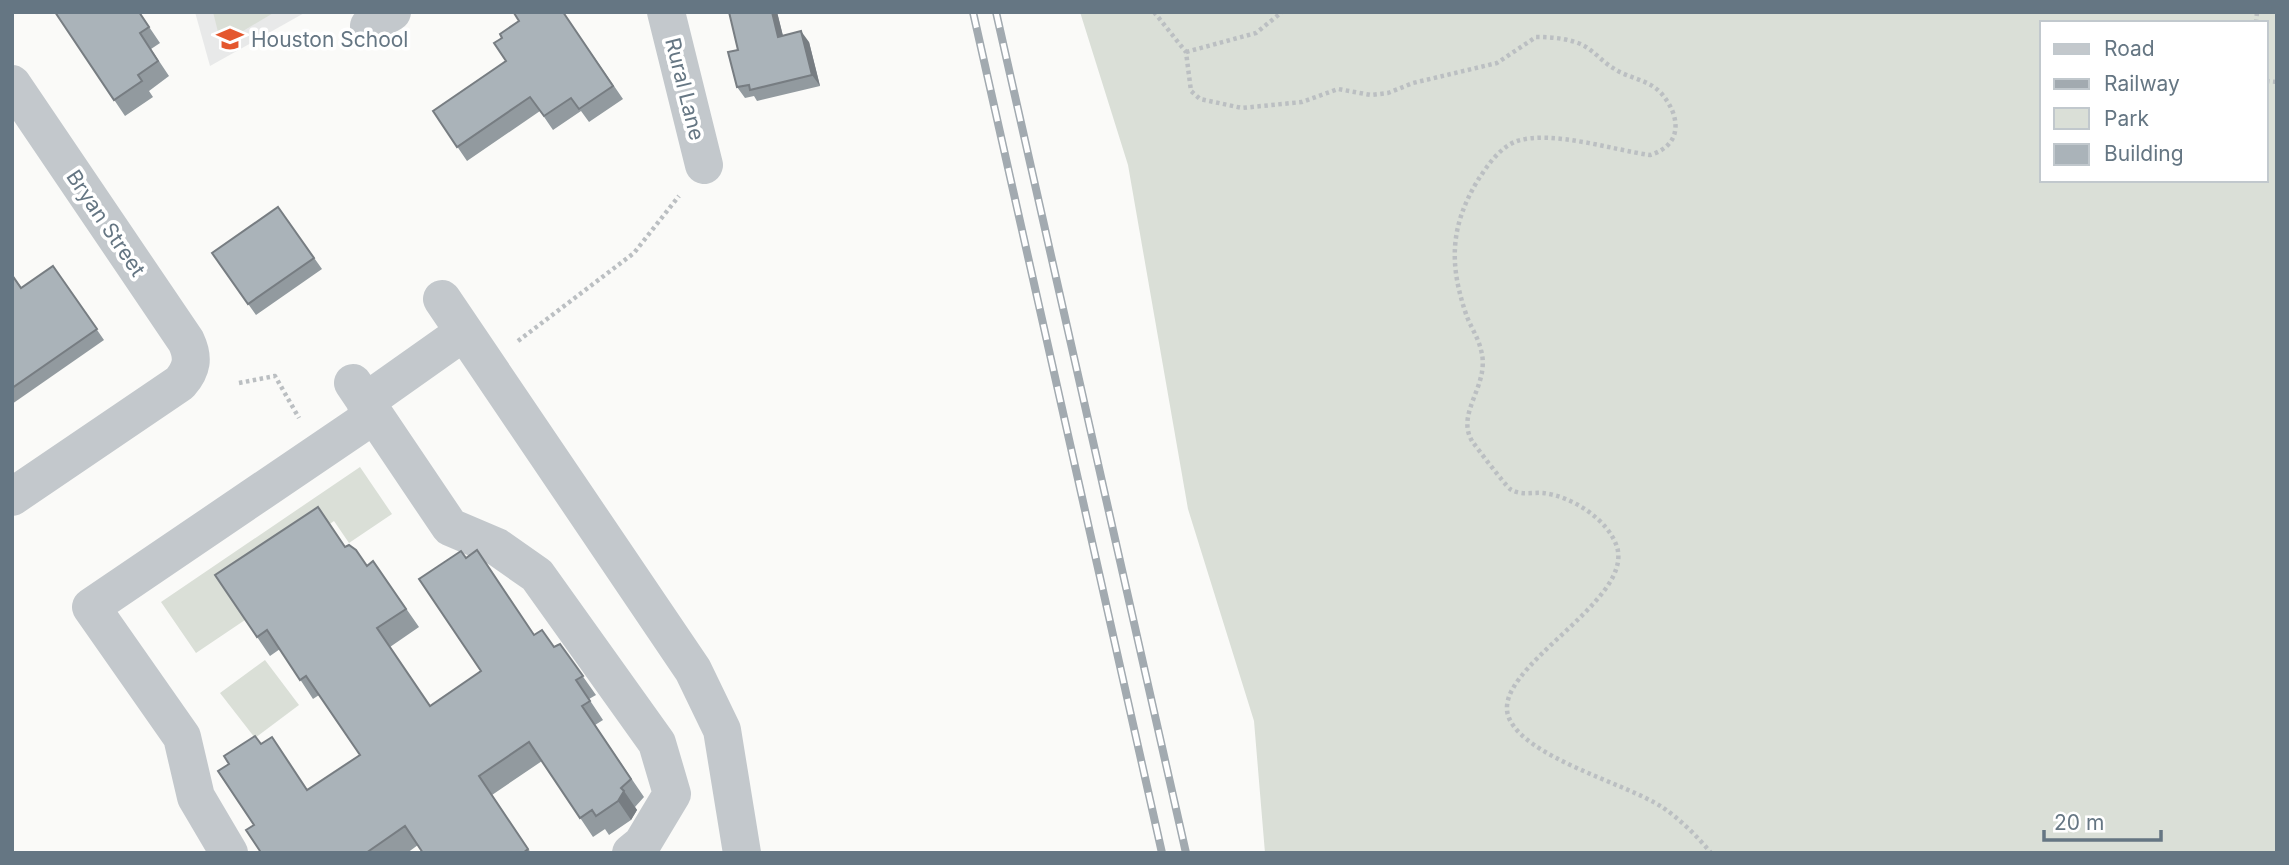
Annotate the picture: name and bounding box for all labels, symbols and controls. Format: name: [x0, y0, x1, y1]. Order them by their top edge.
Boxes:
legend: [2040, 21, 2268, 182]
school or university icon: Houston School: [215, 24, 245, 54]
place label: Houston School: [251, 27, 408, 52]
street label: Rural Lane: [660, 35, 710, 143]
text: Road: [2104, 36, 2155, 61]
text: Railway: [2104, 71, 2180, 96]
text: Park: [2104, 106, 2149, 131]
text: Building: [2104, 141, 2184, 166]
street label: Bryan Street: [61, 165, 151, 281]
scale bar: [2044, 798, 2161, 842]
text: 20 m: [2054, 810, 2104, 835]

